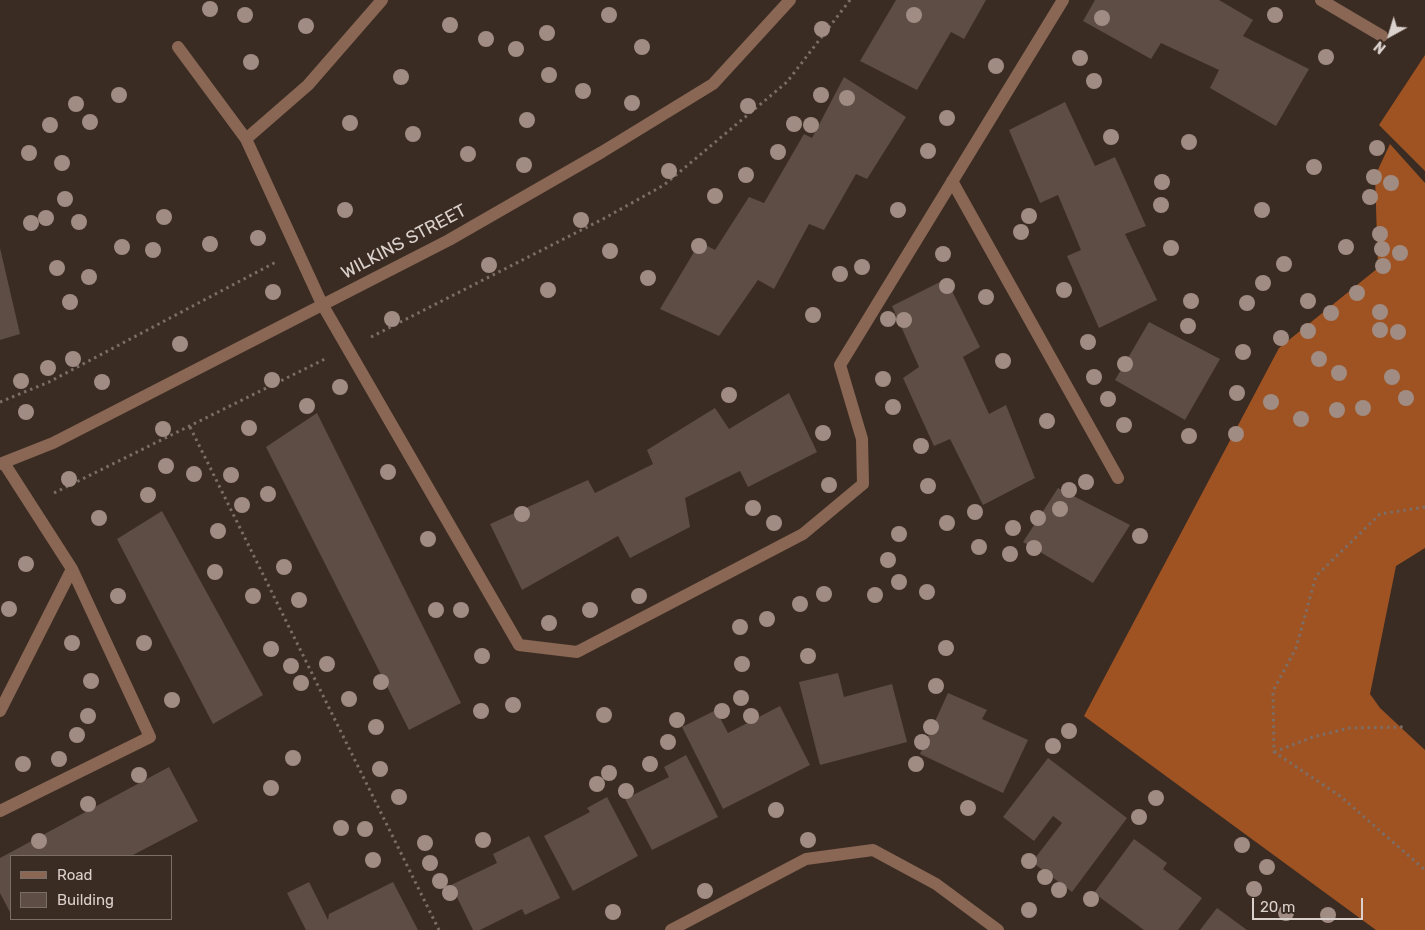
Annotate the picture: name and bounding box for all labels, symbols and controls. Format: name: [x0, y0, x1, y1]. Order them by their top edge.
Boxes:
north arrow: [1365, 10, 1415, 60]
text: N: [1371, 37, 1390, 57]
street label: WILKINS STREET: [338, 200, 470, 284]
legend: [10, 855, 172, 920]
text: Road: [57, 866, 93, 884]
scale bar: [1255, 888, 1366, 920]
text: Building: [57, 891, 114, 909]
text: 20 m: [1260, 898, 1295, 916]

